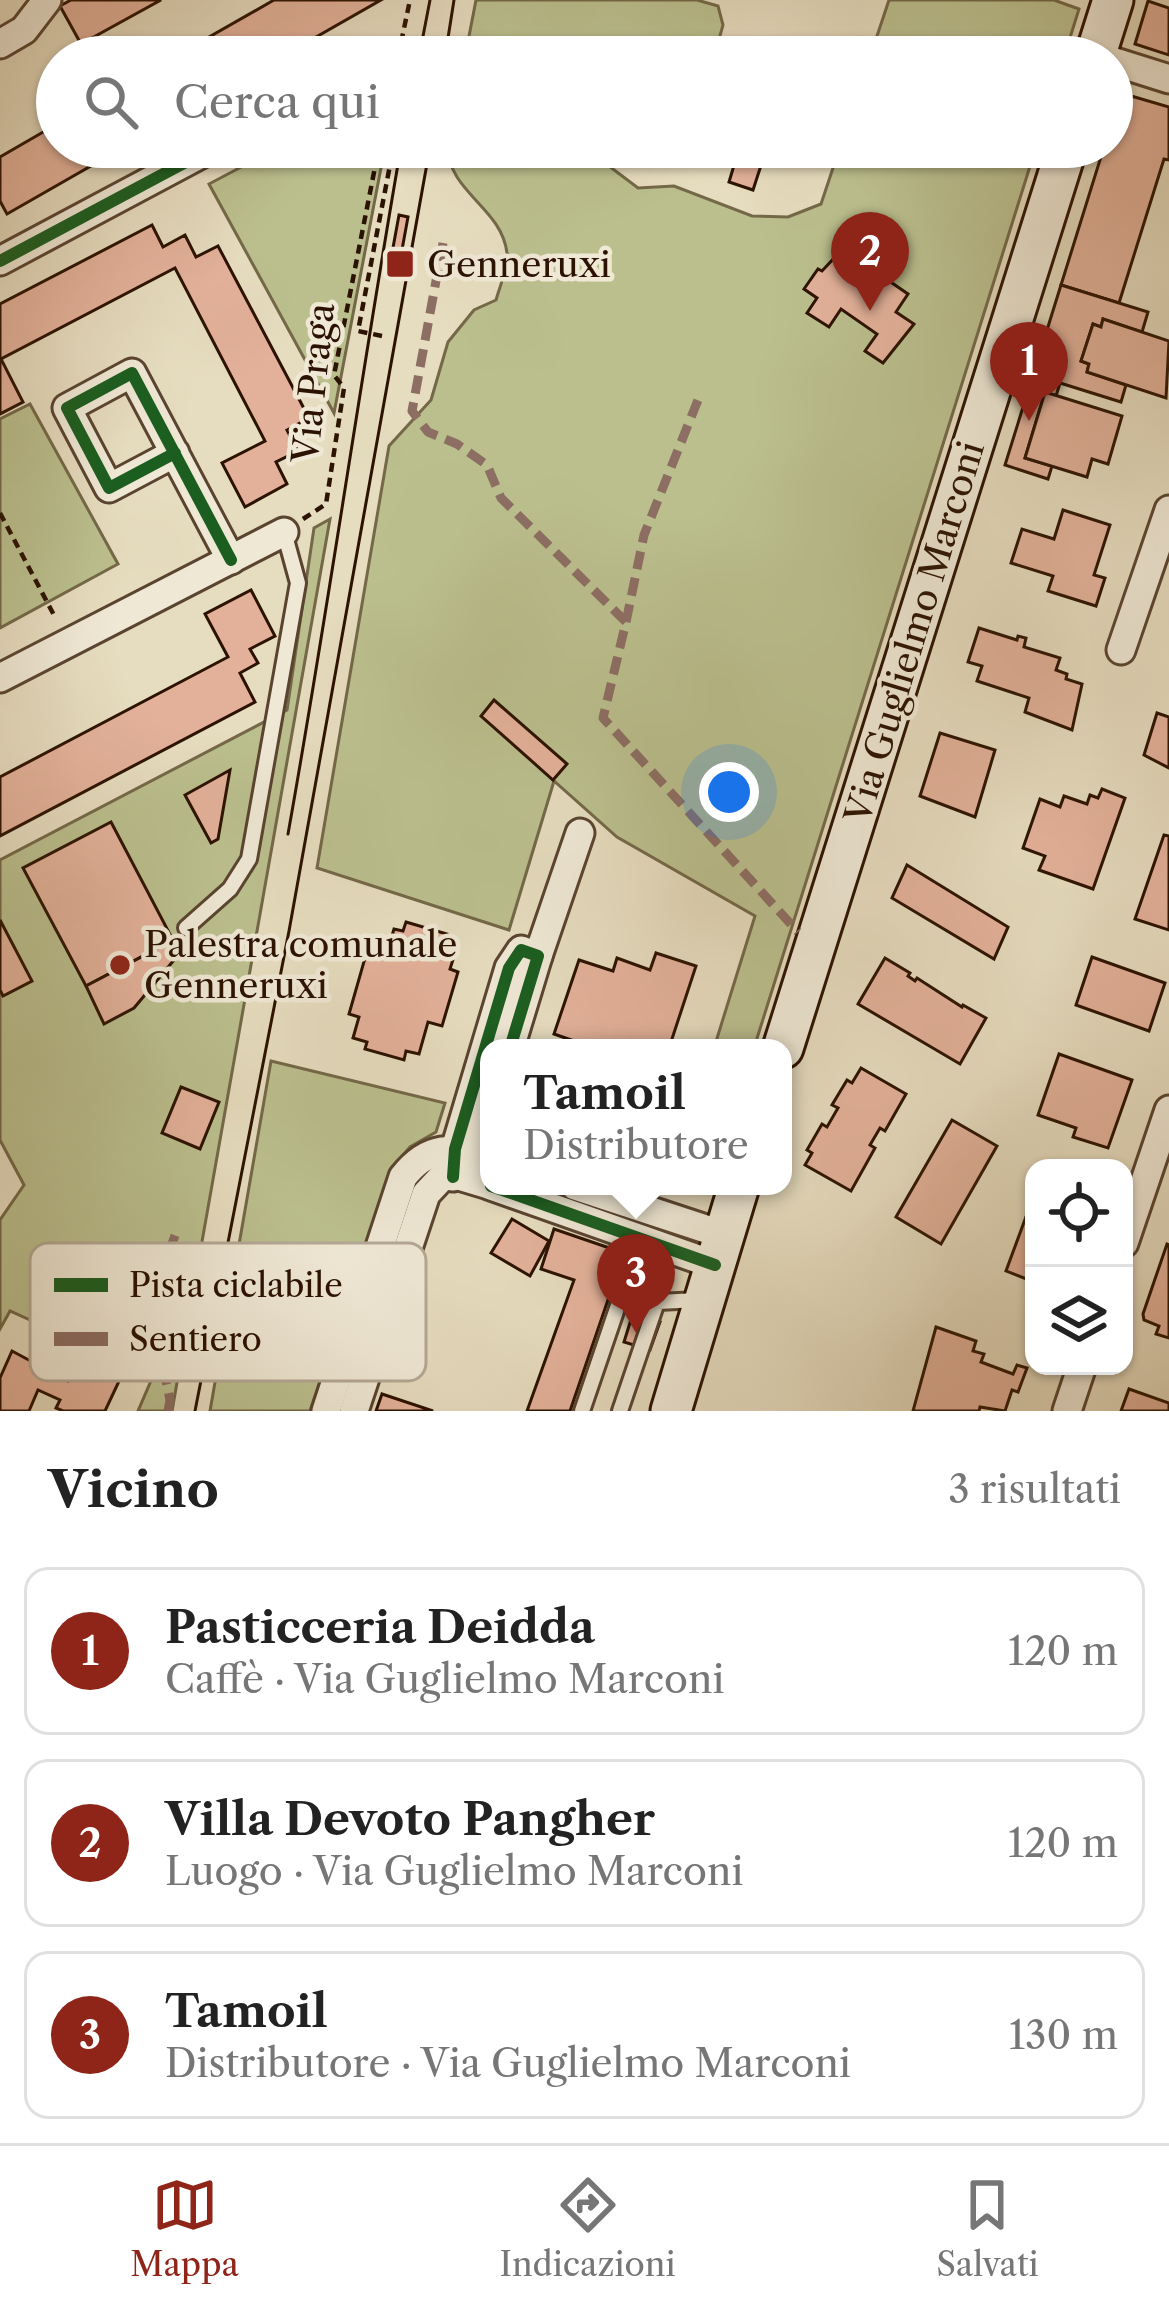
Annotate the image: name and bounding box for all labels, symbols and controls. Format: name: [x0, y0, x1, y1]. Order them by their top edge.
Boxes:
search box: [36, 36, 1133, 168]
icon: search: [78, 69, 144, 135]
text: Cerca qui: [174, 74, 380, 130]
pin: 2: [831, 212, 909, 311]
place label: Genneruxi: [427, 242, 611, 286]
marker: Genneruxi: [384, 248, 416, 280]
street label: Via Praga: [283, 301, 343, 466]
pin: 1: [990, 322, 1068, 421]
street label: Via Guglielmo Marconi: [835, 436, 993, 829]
your location: [699, 762, 759, 822]
place label: Palestra comunale Genneruxi: [144, 922, 457, 1007]
marker: Palestra comunale Genneruxi: [107, 952, 133, 978]
popup: [480, 1039, 792, 1195]
text: Tamoil: [523, 1065, 686, 1121]
text: Distributore: [523, 1121, 749, 1169]
map controls: [1025, 1159, 1133, 1375]
button: locate: [1025, 1159, 1133, 1267]
pin: 3: [597, 1234, 675, 1333]
legend: [30, 1243, 426, 1381]
text: Pista ciclabile: [129, 1265, 343, 1306]
button: layers: [1025, 1267, 1133, 1375]
text: Sentiero: [129, 1319, 262, 1360]
text: Vicino: [48, 1458, 219, 1520]
text: 3 risultati: [948, 1465, 1121, 1513]
text: Pasticceria Deidda: [165, 1599, 595, 1655]
text: 1: [81, 1627, 99, 1675]
text: 120 m: [1008, 1627, 1118, 1675]
text: Caffè · Via Guglielmo Marconi: [165, 1655, 724, 1703]
text: Villa Devoto Pangher: [165, 1791, 655, 1847]
text: 2: [78, 1819, 102, 1867]
text: 120 m: [1008, 1819, 1118, 1867]
text: Luogo · Via Guglielmo Marconi: [165, 1847, 743, 1895]
text: Tamoil: [165, 1983, 328, 2039]
text: 3: [79, 2011, 101, 2059]
text: 130 m: [1009, 2011, 1118, 2059]
text: Distributore · Via Guglielmo Marconi: [165, 2039, 851, 2087]
tab: Mappa: [130, 2172, 239, 2285]
tab: Indicazioni: [500, 2172, 676, 2285]
tab: Salvati: [936, 2172, 1039, 2285]

